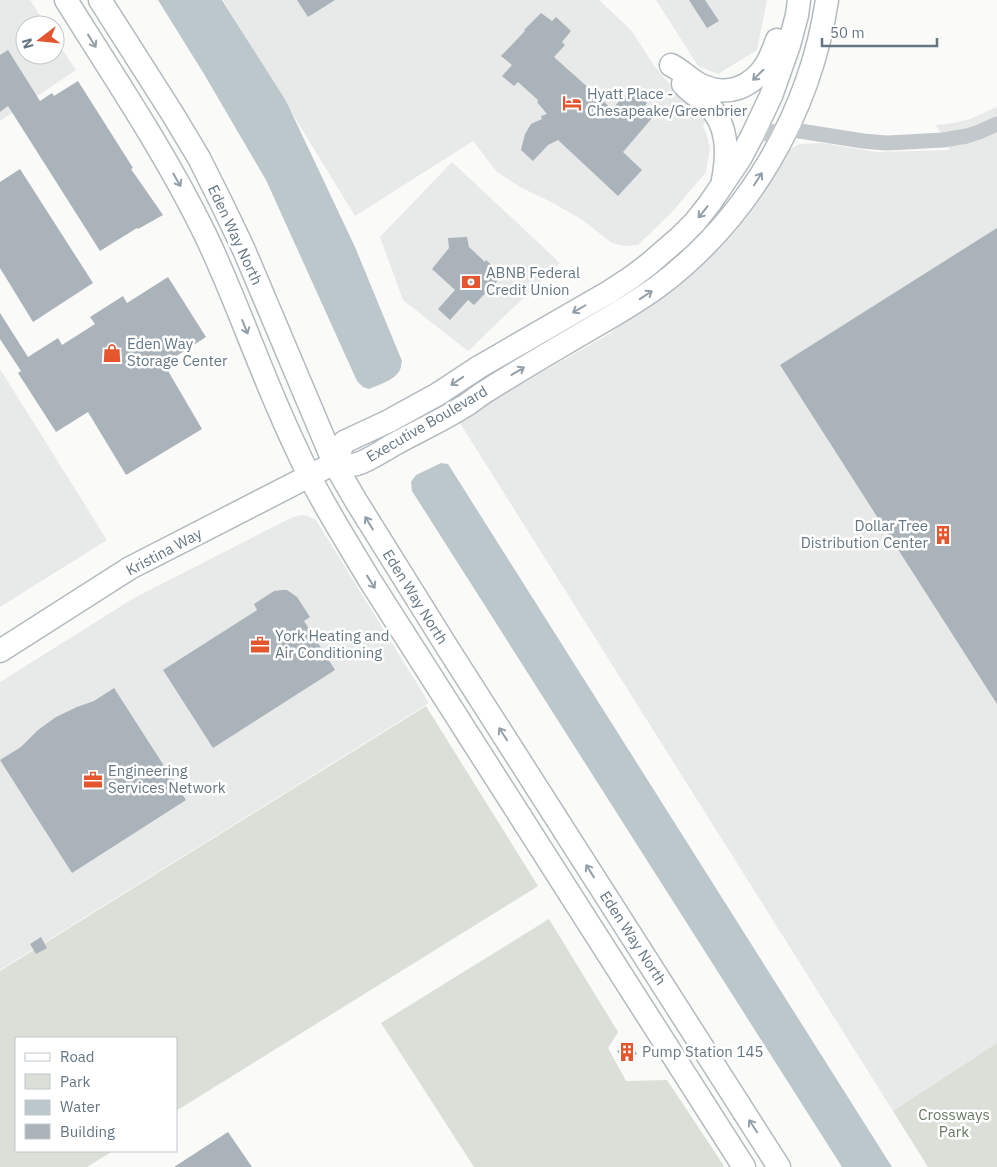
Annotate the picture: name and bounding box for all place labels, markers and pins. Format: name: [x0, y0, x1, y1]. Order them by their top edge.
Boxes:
place label: Hyatt Place - Chesapeake/Greenbrier: [587, 84, 748, 120]
hotel icon: Hyatt Place - Chesapeake/Greenbrier: [561, 92, 583, 114]
place label: ABNB Federal Credit Union: [486, 263, 580, 299]
bank icon: ABNB Federal Credit Union: [460, 271, 482, 293]
place label: Eden Way Storage Center: [127, 334, 228, 370]
shop icon: Eden Way Storage Center: [101, 342, 123, 364]
place label: Dollar Tree Distribution Center: [801, 516, 928, 552]
building icon: Dollar Tree Distribution Center: [932, 524, 954, 546]
place label: York Heating and Air Conditioning: [275, 626, 390, 662]
office icon: York Heating and Air Conditioning: [249, 634, 271, 656]
place label: Engineering Services Network: [108, 761, 226, 797]
office icon: Engineering Services Network: [82, 769, 104, 791]
building icon: Pump Station 145: [616, 1041, 638, 1063]
place label: Pump Station 145: [642, 1042, 763, 1061]

